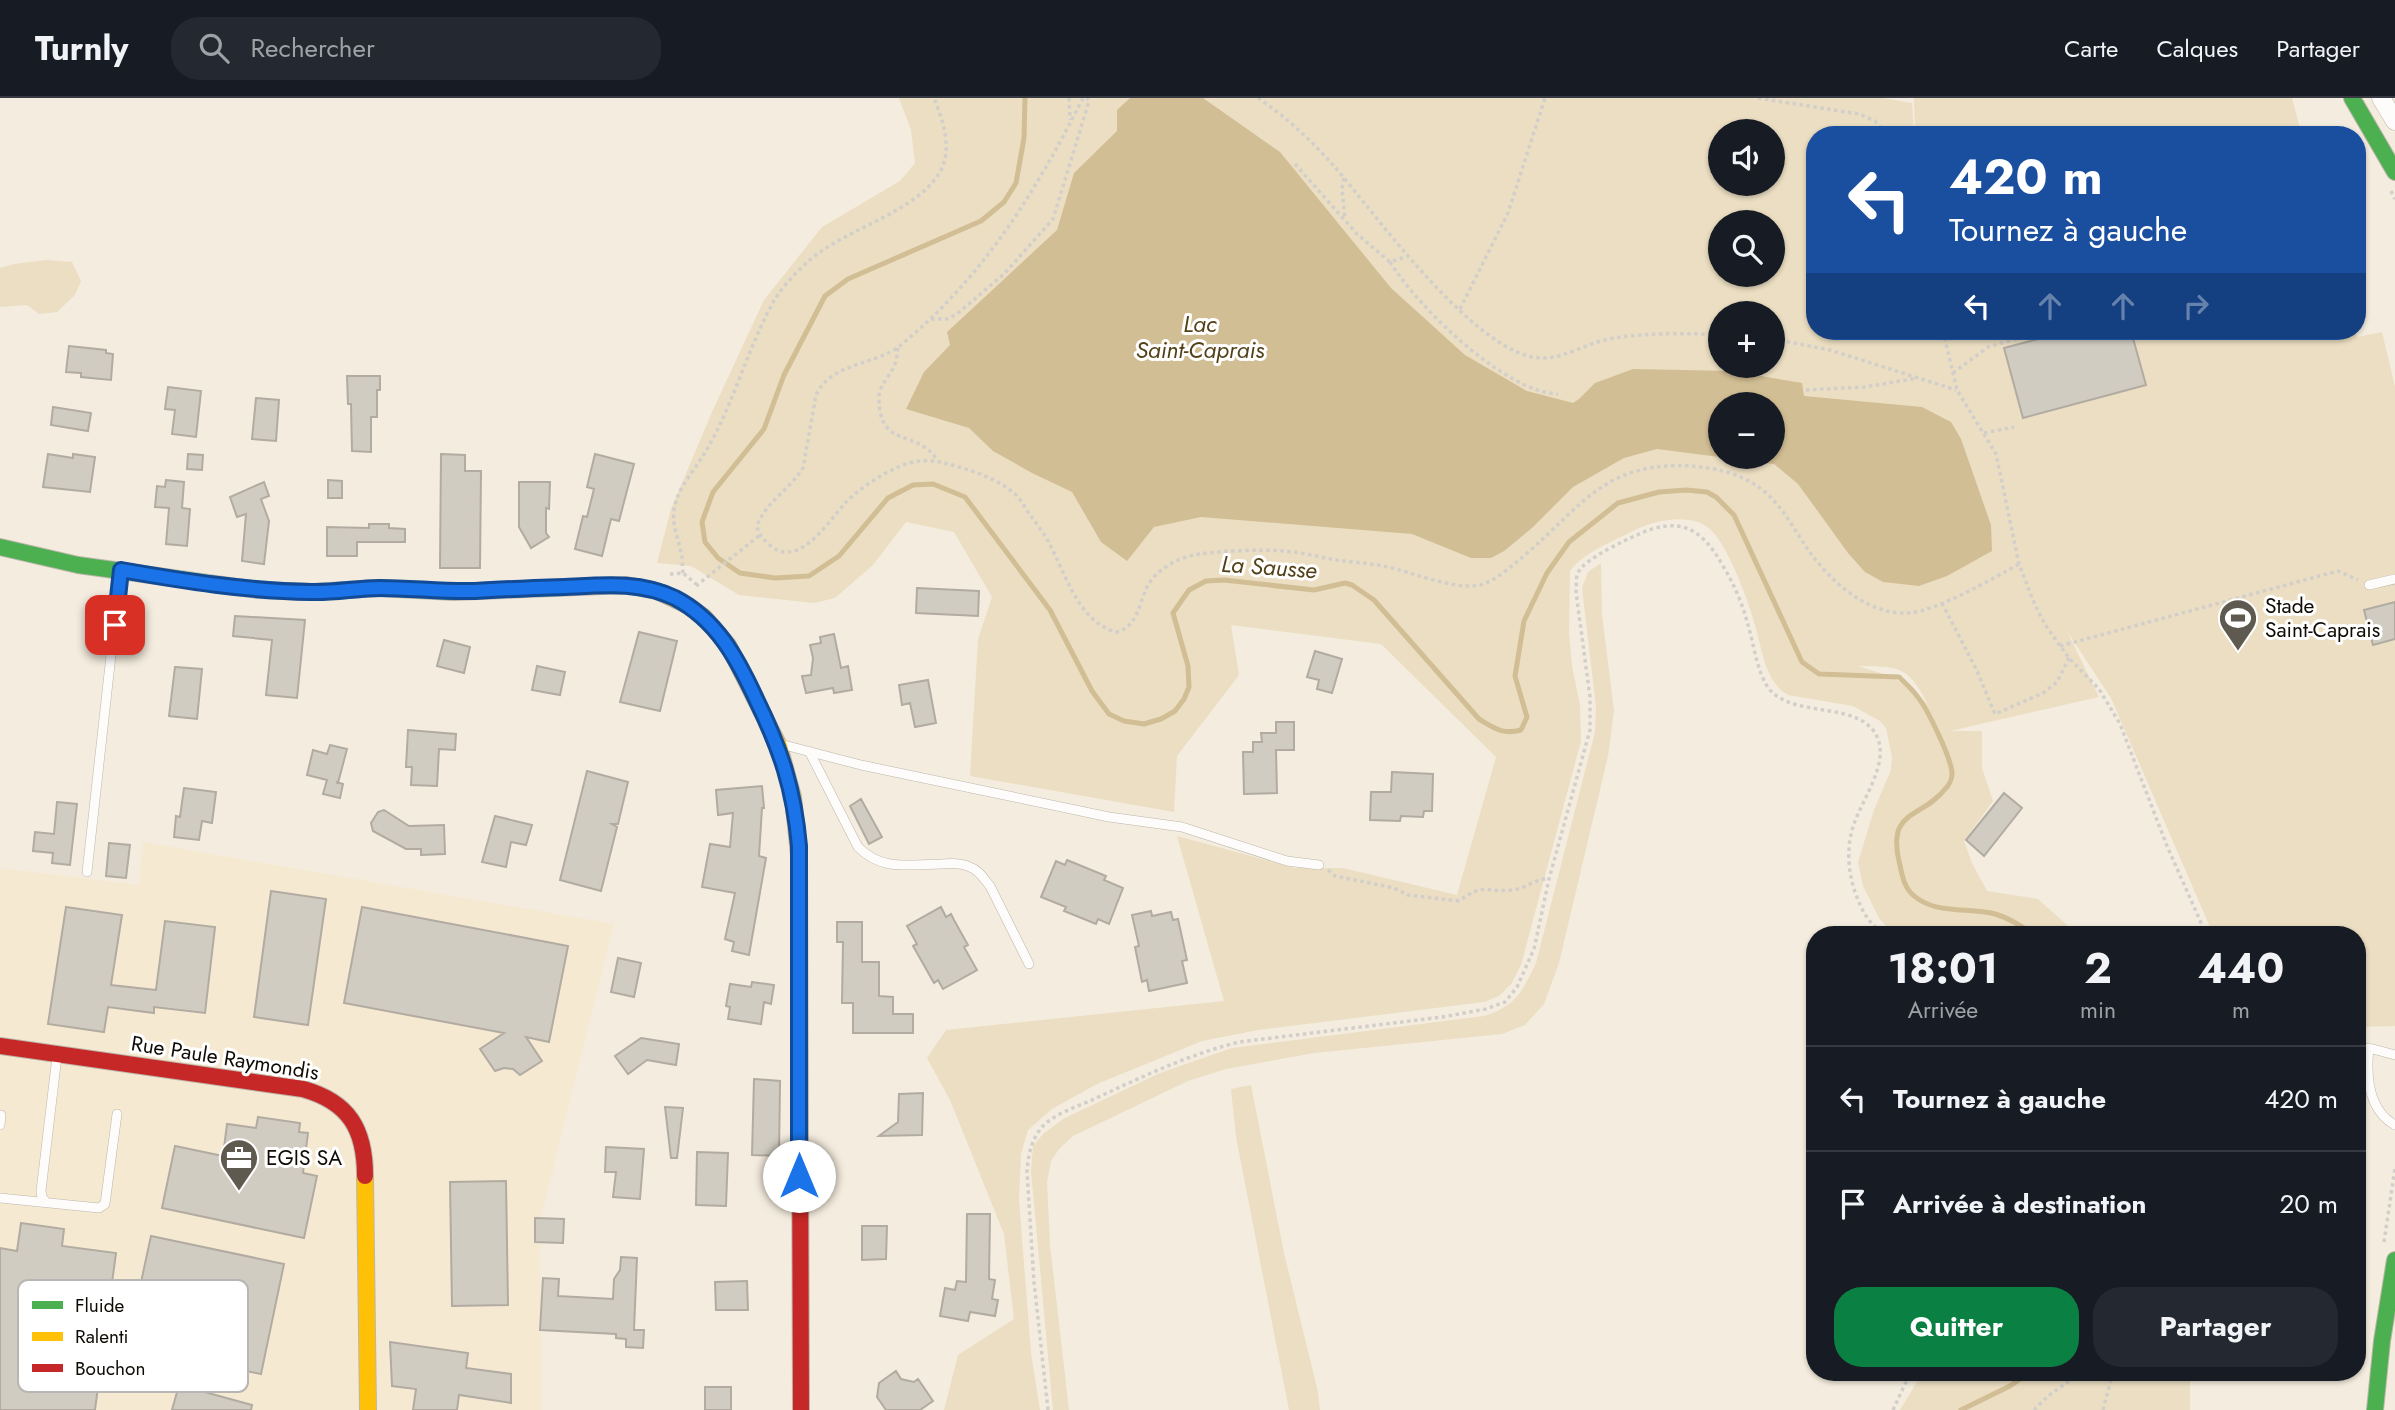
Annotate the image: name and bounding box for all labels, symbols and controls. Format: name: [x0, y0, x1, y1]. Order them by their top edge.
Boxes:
search box: [171, 17, 661, 80]
text: Turnly: [35, 25, 129, 72]
icon: search: [195, 29, 233, 67]
text: Rechercher: [251, 29, 375, 67]
text: Carte: [2064, 31, 2118, 66]
text: Calques: [2156, 31, 2238, 66]
text: Partager: [2276, 31, 2360, 66]
map controls: [1708, 119, 1785, 469]
button: sound: [1708, 119, 1785, 196]
text: 420 m: [1949, 142, 2103, 212]
icon: left: [1834, 154, 1925, 245]
text: Tournez à gauche: [1949, 207, 2187, 253]
button: search: [1708, 210, 1785, 287]
icon: left: [1958, 287, 1996, 325]
icon: ahead: [2031, 287, 2069, 325]
icon: ahead: [2104, 287, 2142, 325]
icon: right: [2177, 287, 2215, 325]
button: +: [1708, 301, 1785, 378]
water label: Lac Saint-Caprais: [1136, 307, 1265, 367]
button: −: [1708, 392, 1785, 469]
water label: La Sausse: [1220, 547, 1318, 587]
place label: Stade Saint-Caprais: [2265, 591, 2380, 645]
pin: [85, 595, 145, 655]
sports icon: Stade Saint-Caprais: [2217, 597, 2259, 652]
icon: arrive: [96, 606, 134, 644]
text: 18:01: [1888, 938, 1998, 999]
text: 2: [2084, 938, 2112, 999]
text: 440: [2198, 938, 2284, 999]
text: Arrivée: [1908, 993, 1978, 1027]
text: min: [2080, 993, 2116, 1027]
text: m: [2232, 993, 2250, 1027]
street label: Rue Paule Raymondis: [129, 1028, 321, 1088]
icon: left: [1834, 1080, 1872, 1118]
text: Tournez à gauche: [1893, 1080, 2106, 1118]
text: 420 m: [2264, 1080, 2338, 1118]
office icon: EGIS SA: [218, 1137, 260, 1192]
position arrow: [762, 1139, 836, 1213]
place label: EGIS SA: [266, 1143, 342, 1173]
icon: arrive: [1834, 1185, 1872, 1223]
text: Arrivée à destination: [1893, 1185, 2146, 1223]
text: 20 m: [2280, 1185, 2338, 1223]
legend: [18, 1280, 248, 1392]
button: Quitter: [1834, 1287, 2079, 1367]
button: Partager: [2093, 1287, 2338, 1367]
text: Fluide: [75, 1292, 125, 1319]
text: Ralenti: [75, 1323, 128, 1350]
text: Bouchon: [75, 1355, 145, 1382]

